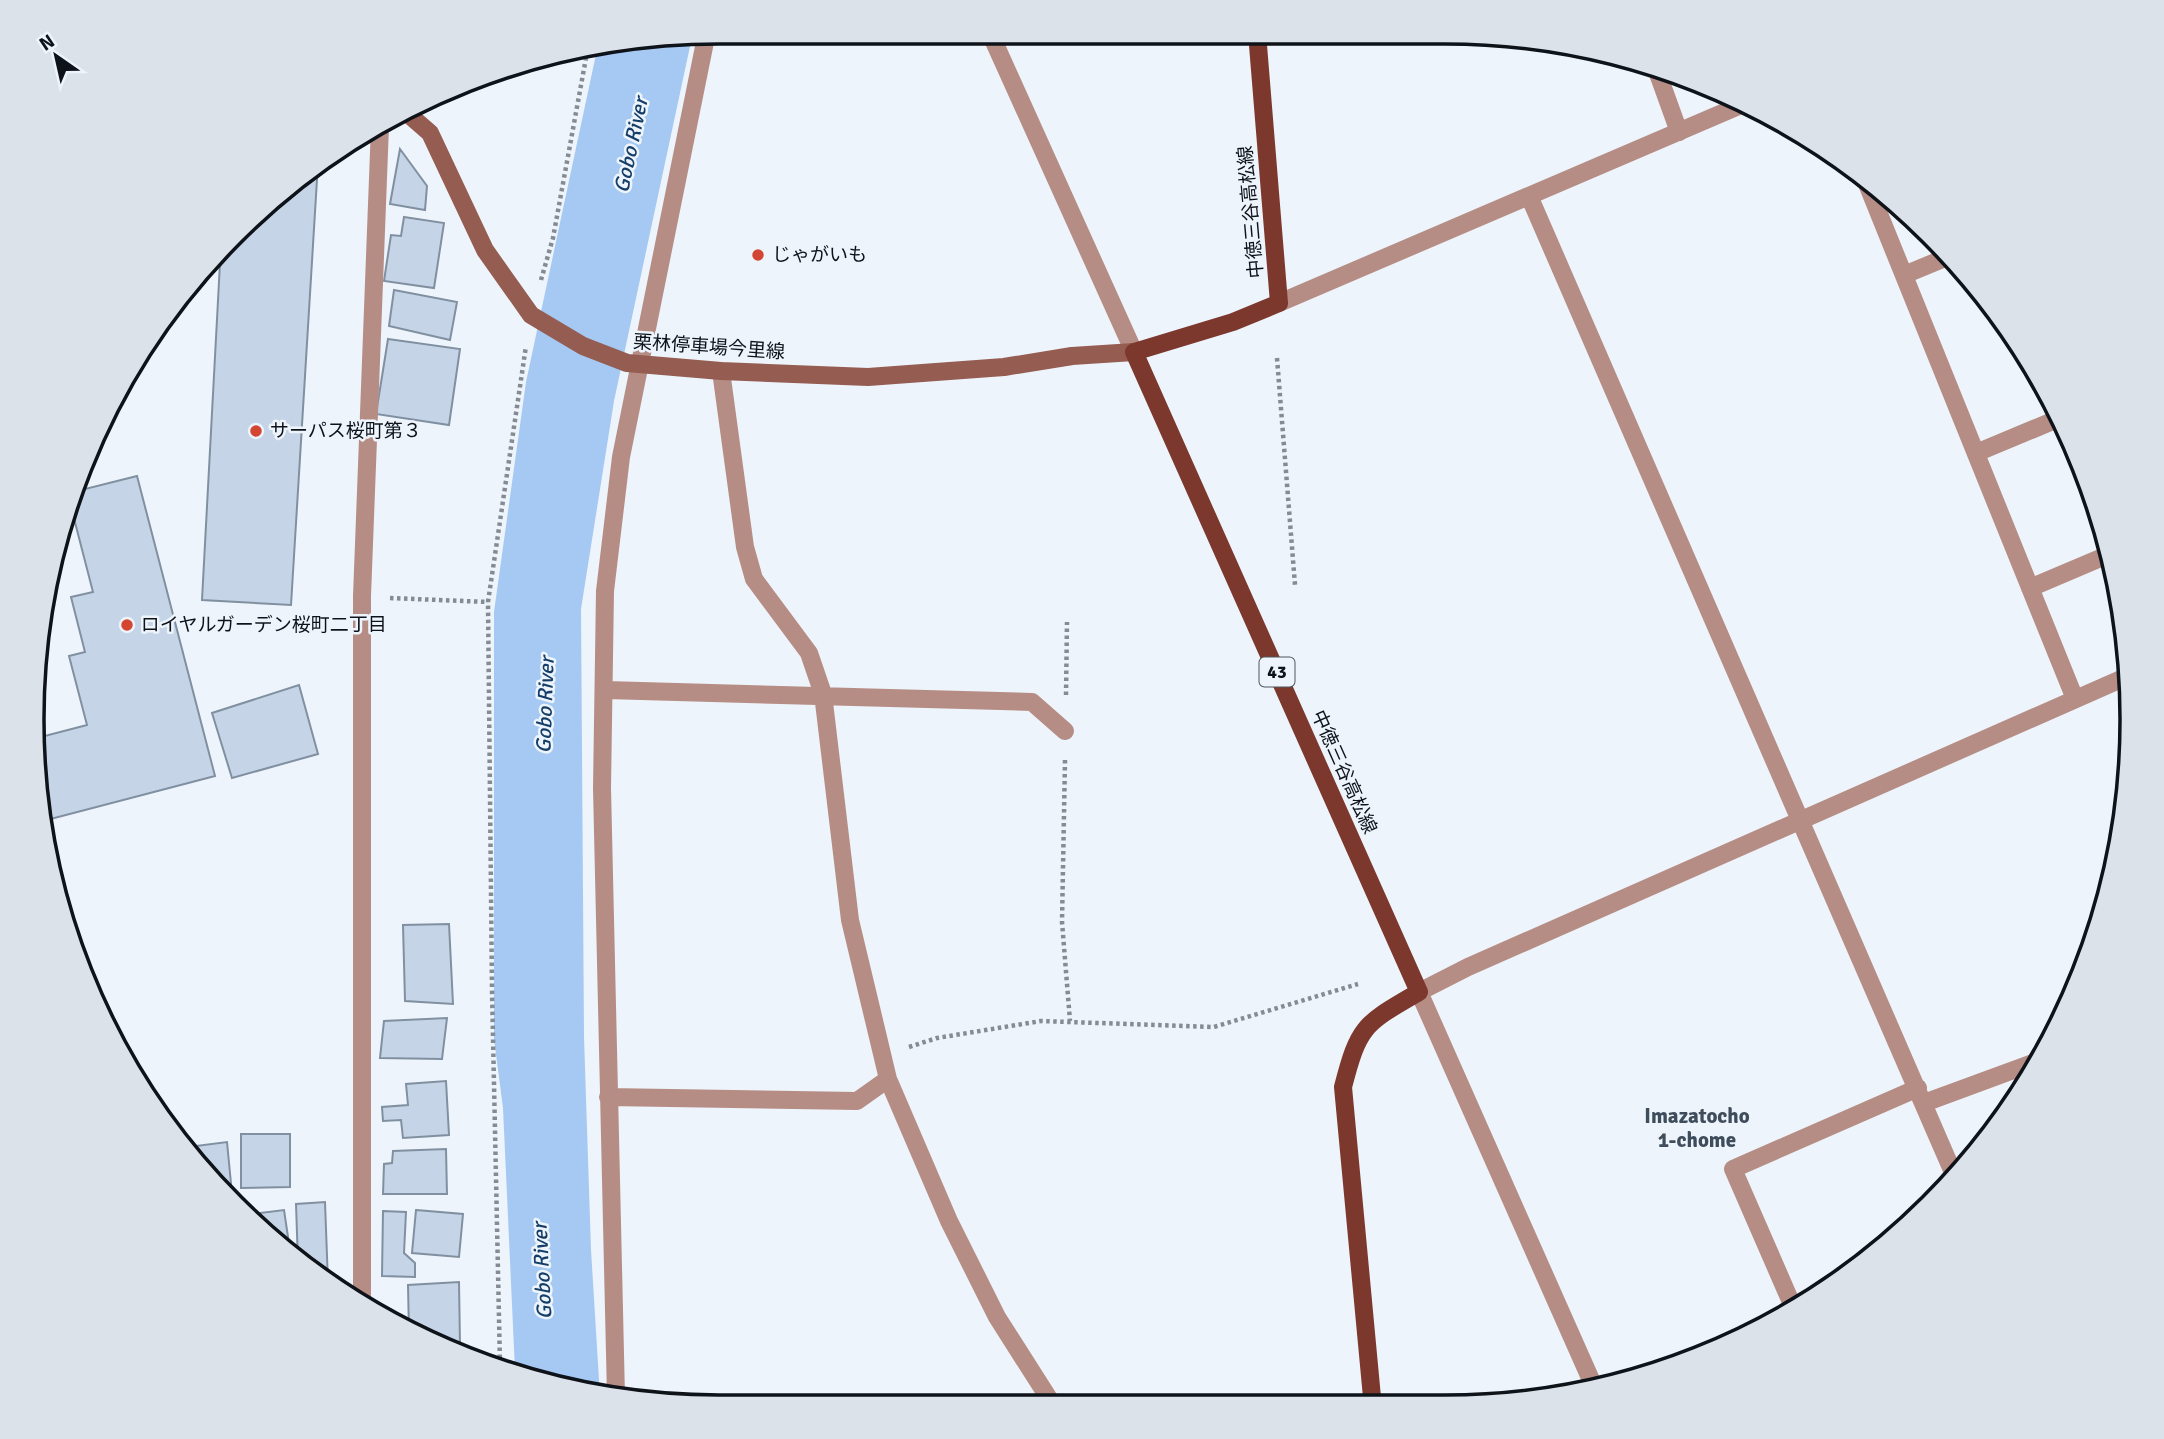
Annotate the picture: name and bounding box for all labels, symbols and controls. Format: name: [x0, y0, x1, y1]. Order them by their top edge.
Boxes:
north arrow: [21, 21, 91, 91]
text: N: [35, 29, 59, 56]
water label: Gobo River: [608, 92, 654, 195]
street label: 中徳三谷高松線: [1233, 145, 1269, 279]
place label: じゃがいも: [772, 243, 867, 267]
marker: じゃがいも: [750, 247, 766, 263]
street label: 栗林停車場今里線: [632, 330, 786, 364]
place label: サーパス桜町第３: [270, 419, 422, 443]
marker: サーパス桜町第３: [248, 423, 264, 439]
place label: ロイヤルガーデン桜町二丁目: [141, 613, 387, 637]
marker: ロイヤルガーデン桜町二丁目: [119, 617, 135, 633]
water label: Gobo River: [530, 653, 560, 754]
road number: 43: [1260, 658, 1294, 686]
street label: 中徳三谷高松線: [1306, 706, 1382, 838]
district label: Imazatocho 1-chome: [1644, 1103, 1750, 1153]
water label: Gobo River: [526, 1219, 558, 1320]

